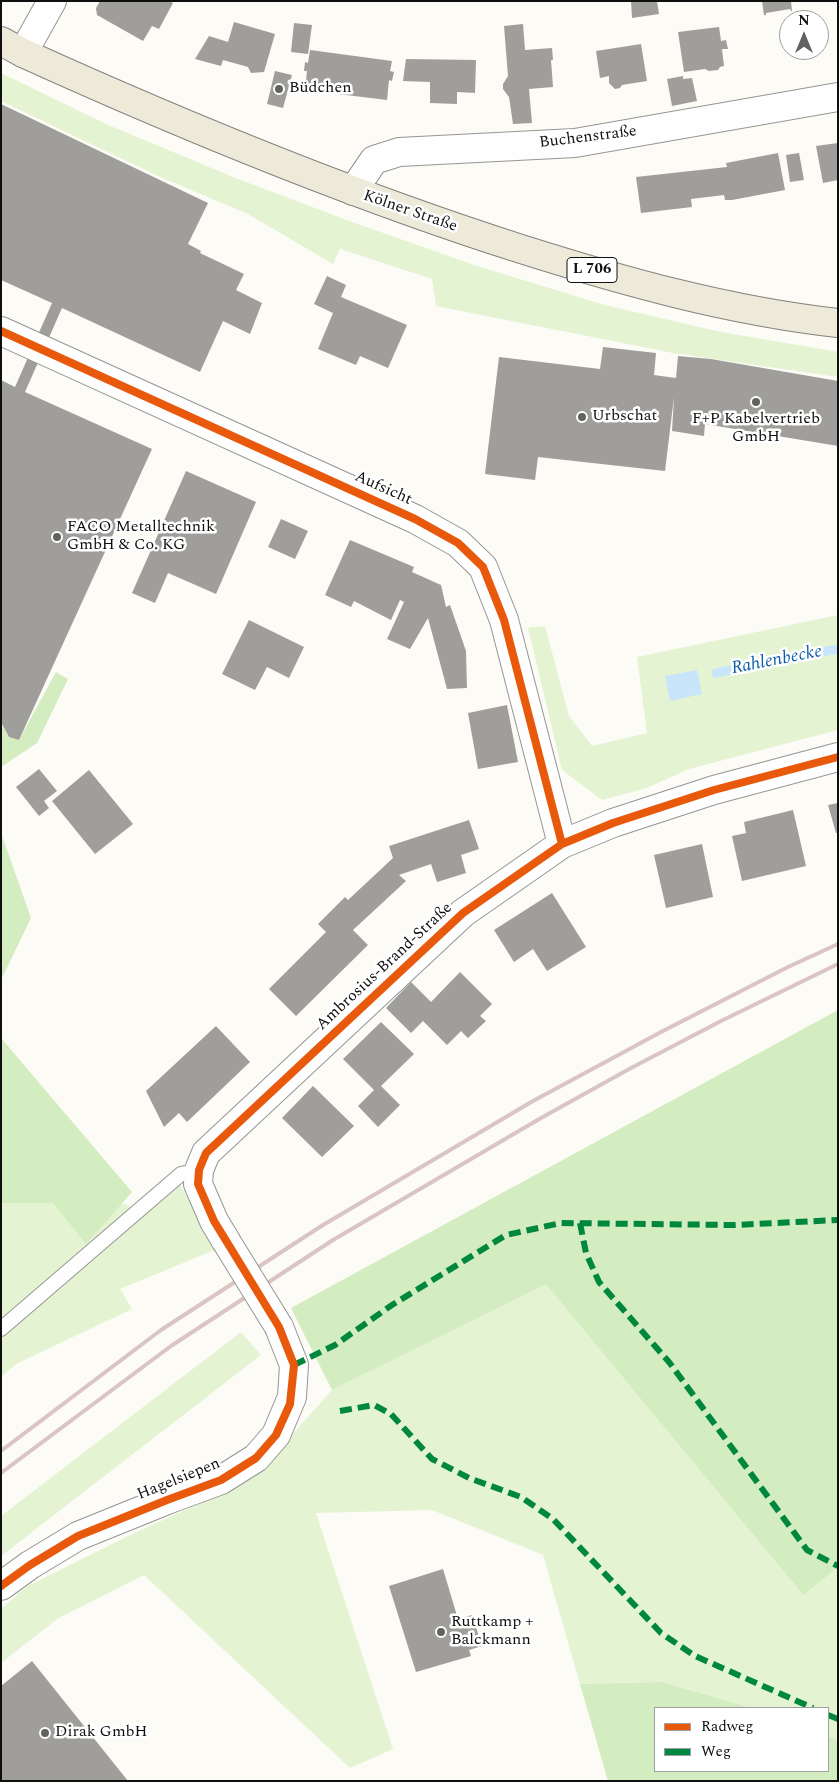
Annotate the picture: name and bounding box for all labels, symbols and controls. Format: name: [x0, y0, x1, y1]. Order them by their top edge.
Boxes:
north arrow: [779, 10, 829, 60]
text: N: [798, 10, 810, 31]
place label: Büdchen: [289, 79, 351, 99]
marker: Büdchen: [273, 83, 285, 95]
street label: Buchenstraße: [538, 123, 638, 153]
street label: Kölner Straße: [360, 187, 460, 237]
road number: L 706: [567, 258, 617, 282]
marker: F+P Kabelvertrieb GmbH: [750, 396, 762, 408]
place label: Urbschat: [592, 407, 657, 427]
place label: F+P Kabelvertrieb GmbH: [692, 410, 820, 448]
marker: Urbschat: [576, 411, 588, 423]
street label: Aufsicht: [351, 468, 415, 510]
place label: FACO Metalltechnik GmbH & Co. KG: [67, 518, 215, 556]
marker: FACO Metalltechnik GmbH & Co. KG: [51, 531, 63, 543]
water label: Rahlenbecke: [730, 642, 824, 680]
street label: Ambrosius-Brand-Straße: [313, 899, 457, 1035]
street label: Hagelsiepen: [135, 1455, 223, 1505]
place label: Ruttkamp + Balckmann: [451, 1613, 533, 1651]
marker: Ruttkamp + Balckmann: [435, 1626, 447, 1638]
legend: [654, 1707, 829, 1772]
text: Radweg: [701, 1715, 754, 1738]
place label: Dirak GmbH: [55, 1723, 147, 1743]
marker: Dirak GmbH: [39, 1727, 51, 1739]
text: Weg: [701, 1740, 731, 1763]

